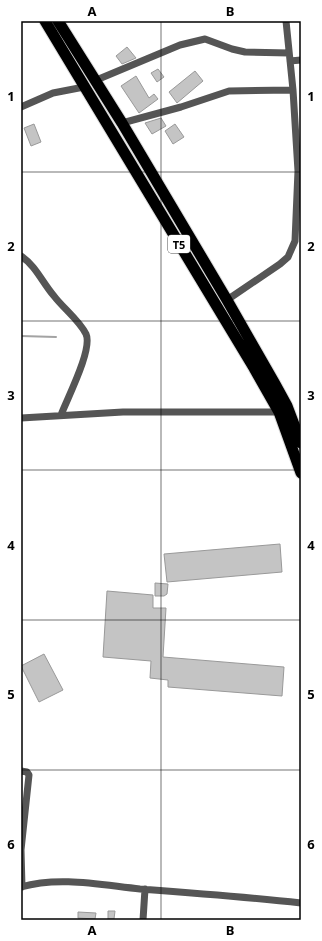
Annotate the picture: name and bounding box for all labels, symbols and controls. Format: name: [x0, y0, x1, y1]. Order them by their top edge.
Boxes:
text: A: [88, 2, 97, 20]
text: B: [226, 2, 234, 20]
text: 1: [7, 87, 15, 105]
text: 1: [307, 87, 315, 105]
road number: T5: [168, 235, 190, 253]
text: 2: [7, 237, 15, 255]
text: 2: [307, 237, 315, 255]
text: 3: [7, 386, 15, 404]
text: 3: [307, 386, 315, 404]
text: 4: [7, 536, 15, 554]
text: 4: [307, 536, 315, 554]
text: 5: [7, 685, 15, 703]
text: 5: [307, 685, 315, 703]
text: 6: [7, 835, 15, 853]
text: 6: [307, 835, 315, 853]
text: A: [88, 921, 97, 939]
text: B: [226, 921, 234, 939]

